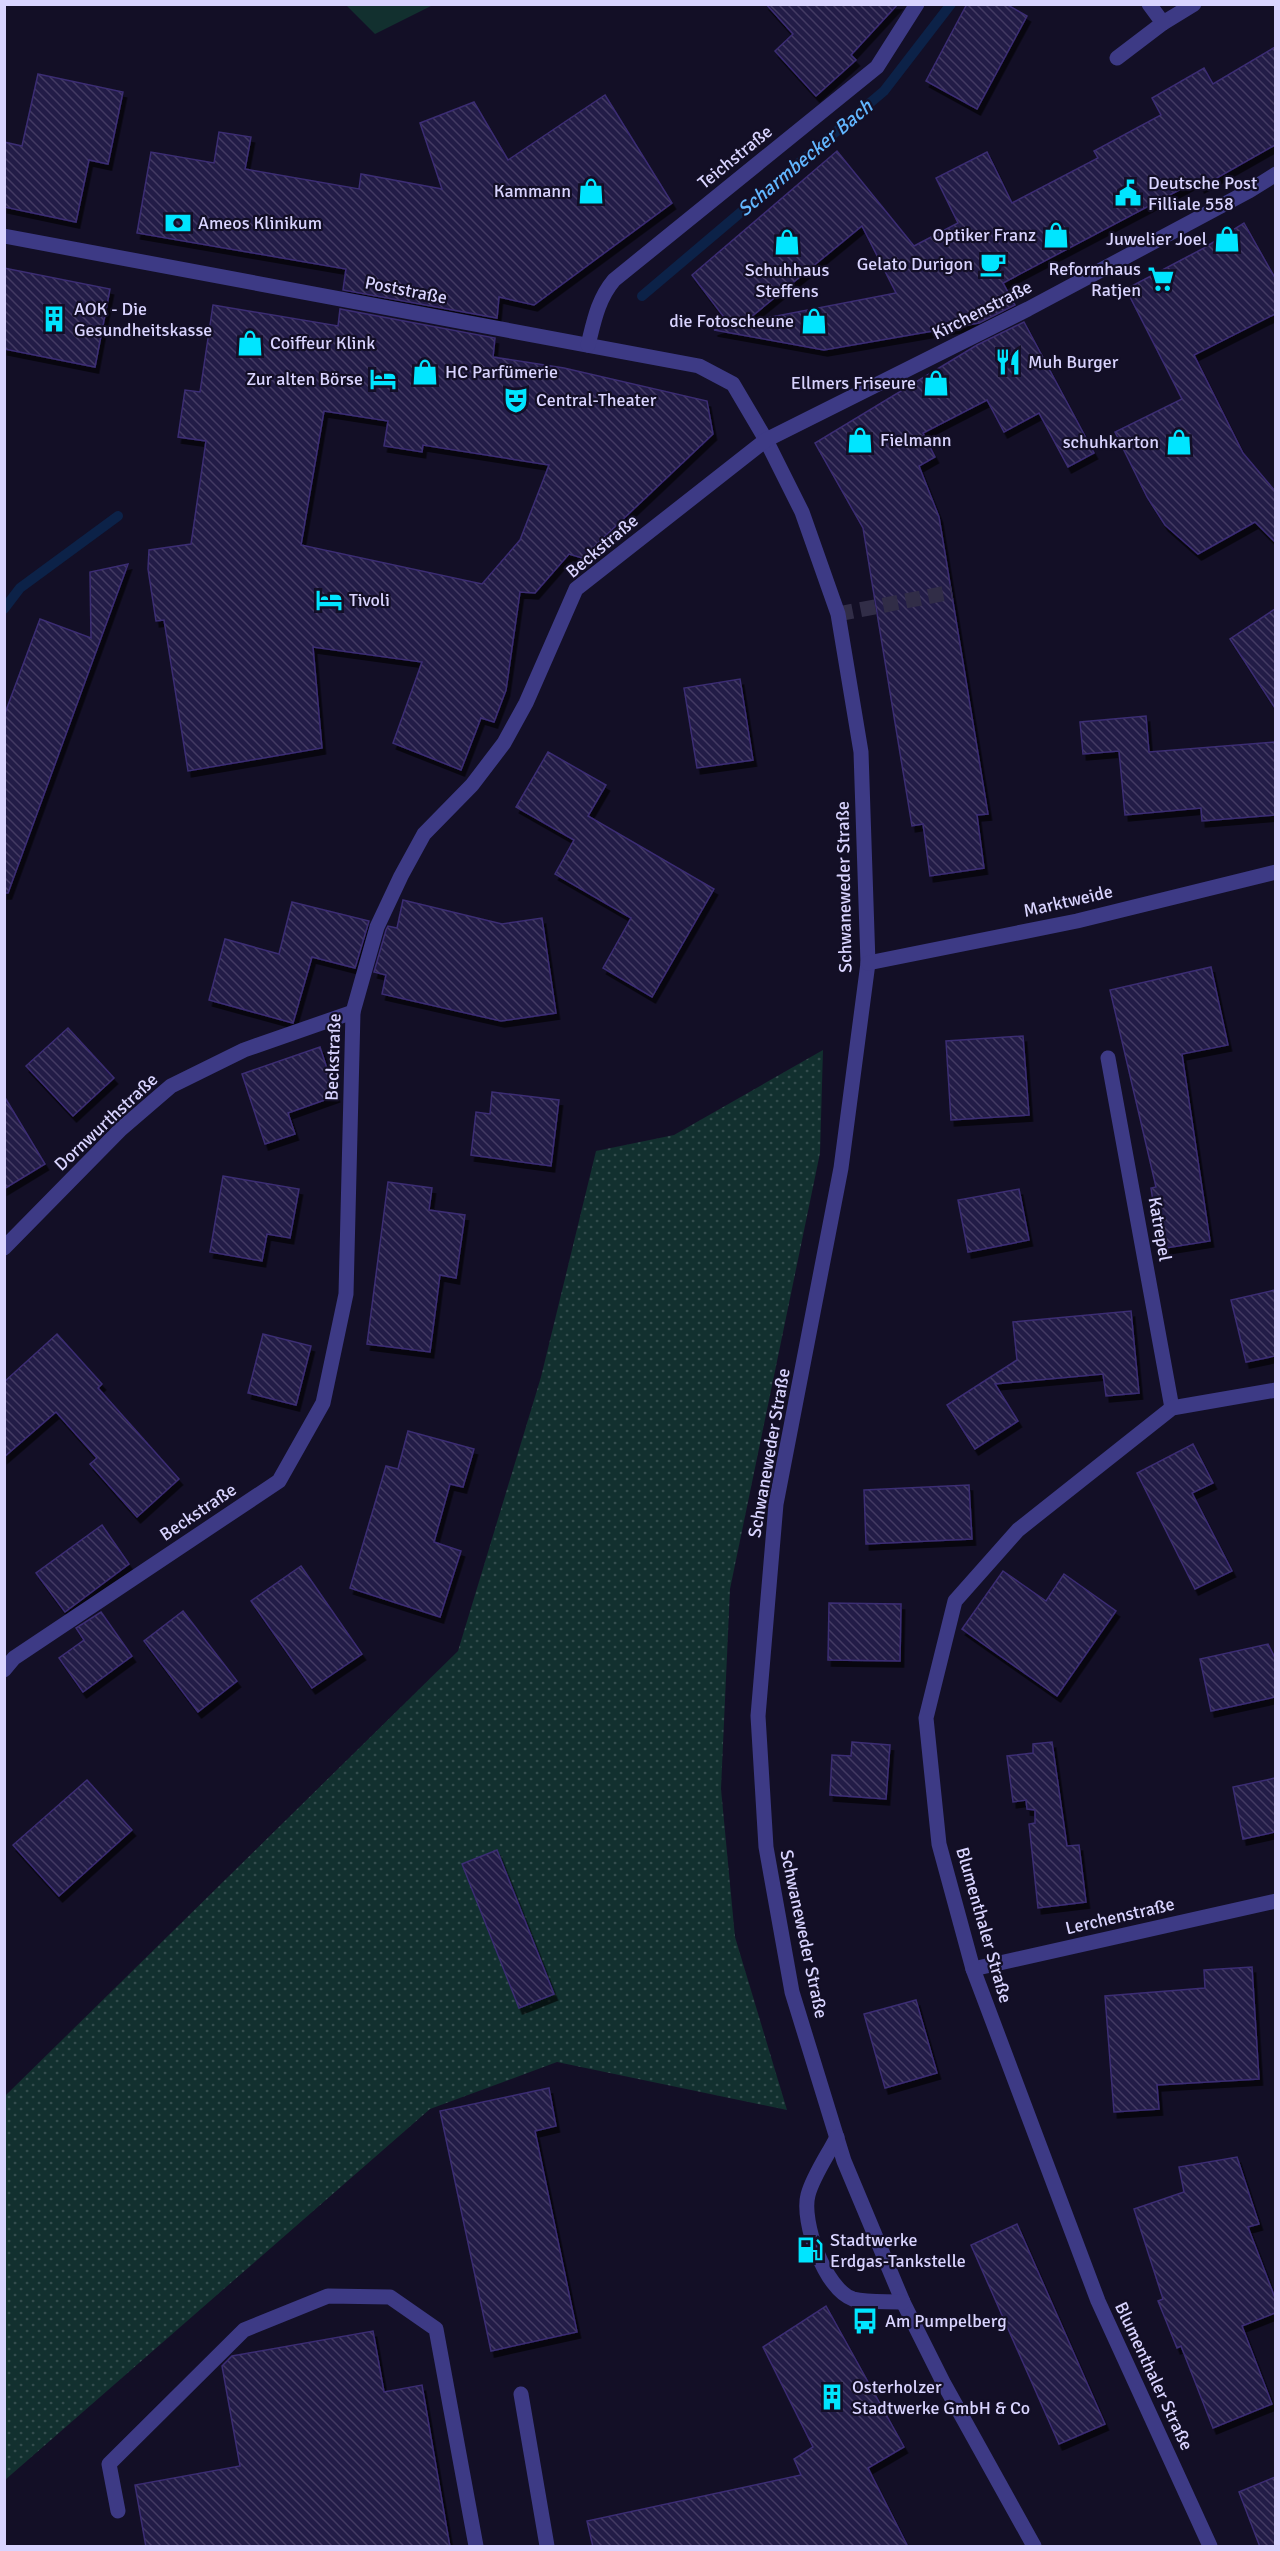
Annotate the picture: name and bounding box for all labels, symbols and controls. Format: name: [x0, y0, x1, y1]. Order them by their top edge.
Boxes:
water label: Scharmbecker Bach: [732, 93, 879, 222]
street label: Teichstraße: [693, 120, 777, 194]
place label: Deutsche Post Filliale 558: [1148, 172, 1257, 215]
shop icon: Kammann: [576, 176, 606, 206]
public building icon: Deutsche Post Filliale 558: [1113, 178, 1143, 208]
place label: Kammann: [494, 180, 571, 202]
bank icon: Ameos Klinikum: [163, 208, 193, 238]
place label: Ameos Klinikum: [198, 212, 322, 234]
shop icon: Optiker Franz: [1041, 220, 1071, 250]
place label: Optiker Franz: [933, 224, 1036, 246]
shop icon: Juwelier Joel: [1212, 224, 1242, 254]
shop icon: Schuhhaus Steffens: [772, 227, 802, 257]
place label: Juwelier Joel: [1106, 228, 1207, 250]
cafe icon: Gelato Durigon: [978, 249, 1008, 279]
place label: Gelato Durigon: [857, 253, 973, 275]
place label: Reformhaus Ratjen: [1049, 258, 1141, 301]
place label: Schuhhaus Steffens: [745, 259, 829, 302]
supermarket icon: Reformhaus Ratjen: [1146, 264, 1176, 294]
street label: Poststraße: [363, 271, 449, 309]
street label: Kirchenstraße: [928, 275, 1036, 345]
place label: AOK - Die Gesundheitskasse: [74, 298, 212, 341]
building icon: AOK - Die Gesundheitskasse: [39, 304, 69, 334]
shop icon: die Fotoscheune: [799, 306, 829, 336]
place label: die Fotoscheune: [669, 310, 794, 332]
shop icon: Coiffeur Klink: [235, 328, 265, 358]
place label: Coiffeur Klink: [270, 332, 375, 354]
restaurant icon: Muh Burger: [993, 347, 1023, 377]
place label: Muh Burger: [1028, 351, 1119, 373]
shop icon: HC Parfümerie: [410, 357, 440, 387]
place label: HC Parfümerie: [445, 361, 558, 383]
hotel icon: Zur alten Börse: [368, 364, 398, 394]
place label: Zur alten Börse: [246, 368, 363, 390]
shop icon: Ellmers Friseure: [921, 368, 951, 398]
place label: Ellmers Friseure: [791, 372, 916, 394]
theatre icon: Central-Theater: [501, 385, 531, 415]
place label: Central-Theater: [536, 389, 657, 411]
shop icon: Fielmann: [845, 425, 875, 455]
shop icon: schuhkarton: [1164, 427, 1194, 457]
place label: Fielmann: [880, 429, 952, 451]
place label: schuhkarton: [1063, 431, 1159, 453]
street label: Beckstraße: [561, 509, 643, 583]
hotel icon: Tivoli: [314, 585, 344, 615]
place label: Tivoli: [349, 589, 390, 611]
street label: Schwaneweder Straße: [832, 801, 856, 973]
street label: Marktweide: [1021, 880, 1115, 922]
street label: Beckstraße: [320, 1013, 346, 1101]
street label: Dornwurthstraße: [50, 1069, 162, 1175]
street label: Katrepel: [1144, 1195, 1176, 1263]
street label: Schwaneweder Straße: [743, 1367, 795, 1539]
street label: Beckstraße: [156, 1478, 240, 1546]
street label: Blumenthaler Straße: [951, 1845, 1017, 2005]
street label: Schwaneweder Straße: [775, 1848, 833, 2020]
street label: Lerchenstraße: [1063, 1893, 1177, 1939]
place label: Stadtwerke Erdgas-Tankstelle: [830, 2229, 966, 2272]
fuel station icon: Stadtwerke Erdgas-Tankstelle: [795, 2235, 825, 2265]
street label: Blumenthaler Straße: [1110, 2298, 1198, 2454]
bus stop icon: Am Pumpelberg: [850, 2306, 880, 2336]
place label: Am Pumpelberg: [885, 2310, 1007, 2332]
place label: Osterholzer Stadtwerke GmbH & Co: [852, 2376, 1030, 2419]
building icon: Osterholzer Stadtwerke GmbH & Co: [817, 2382, 847, 2412]

